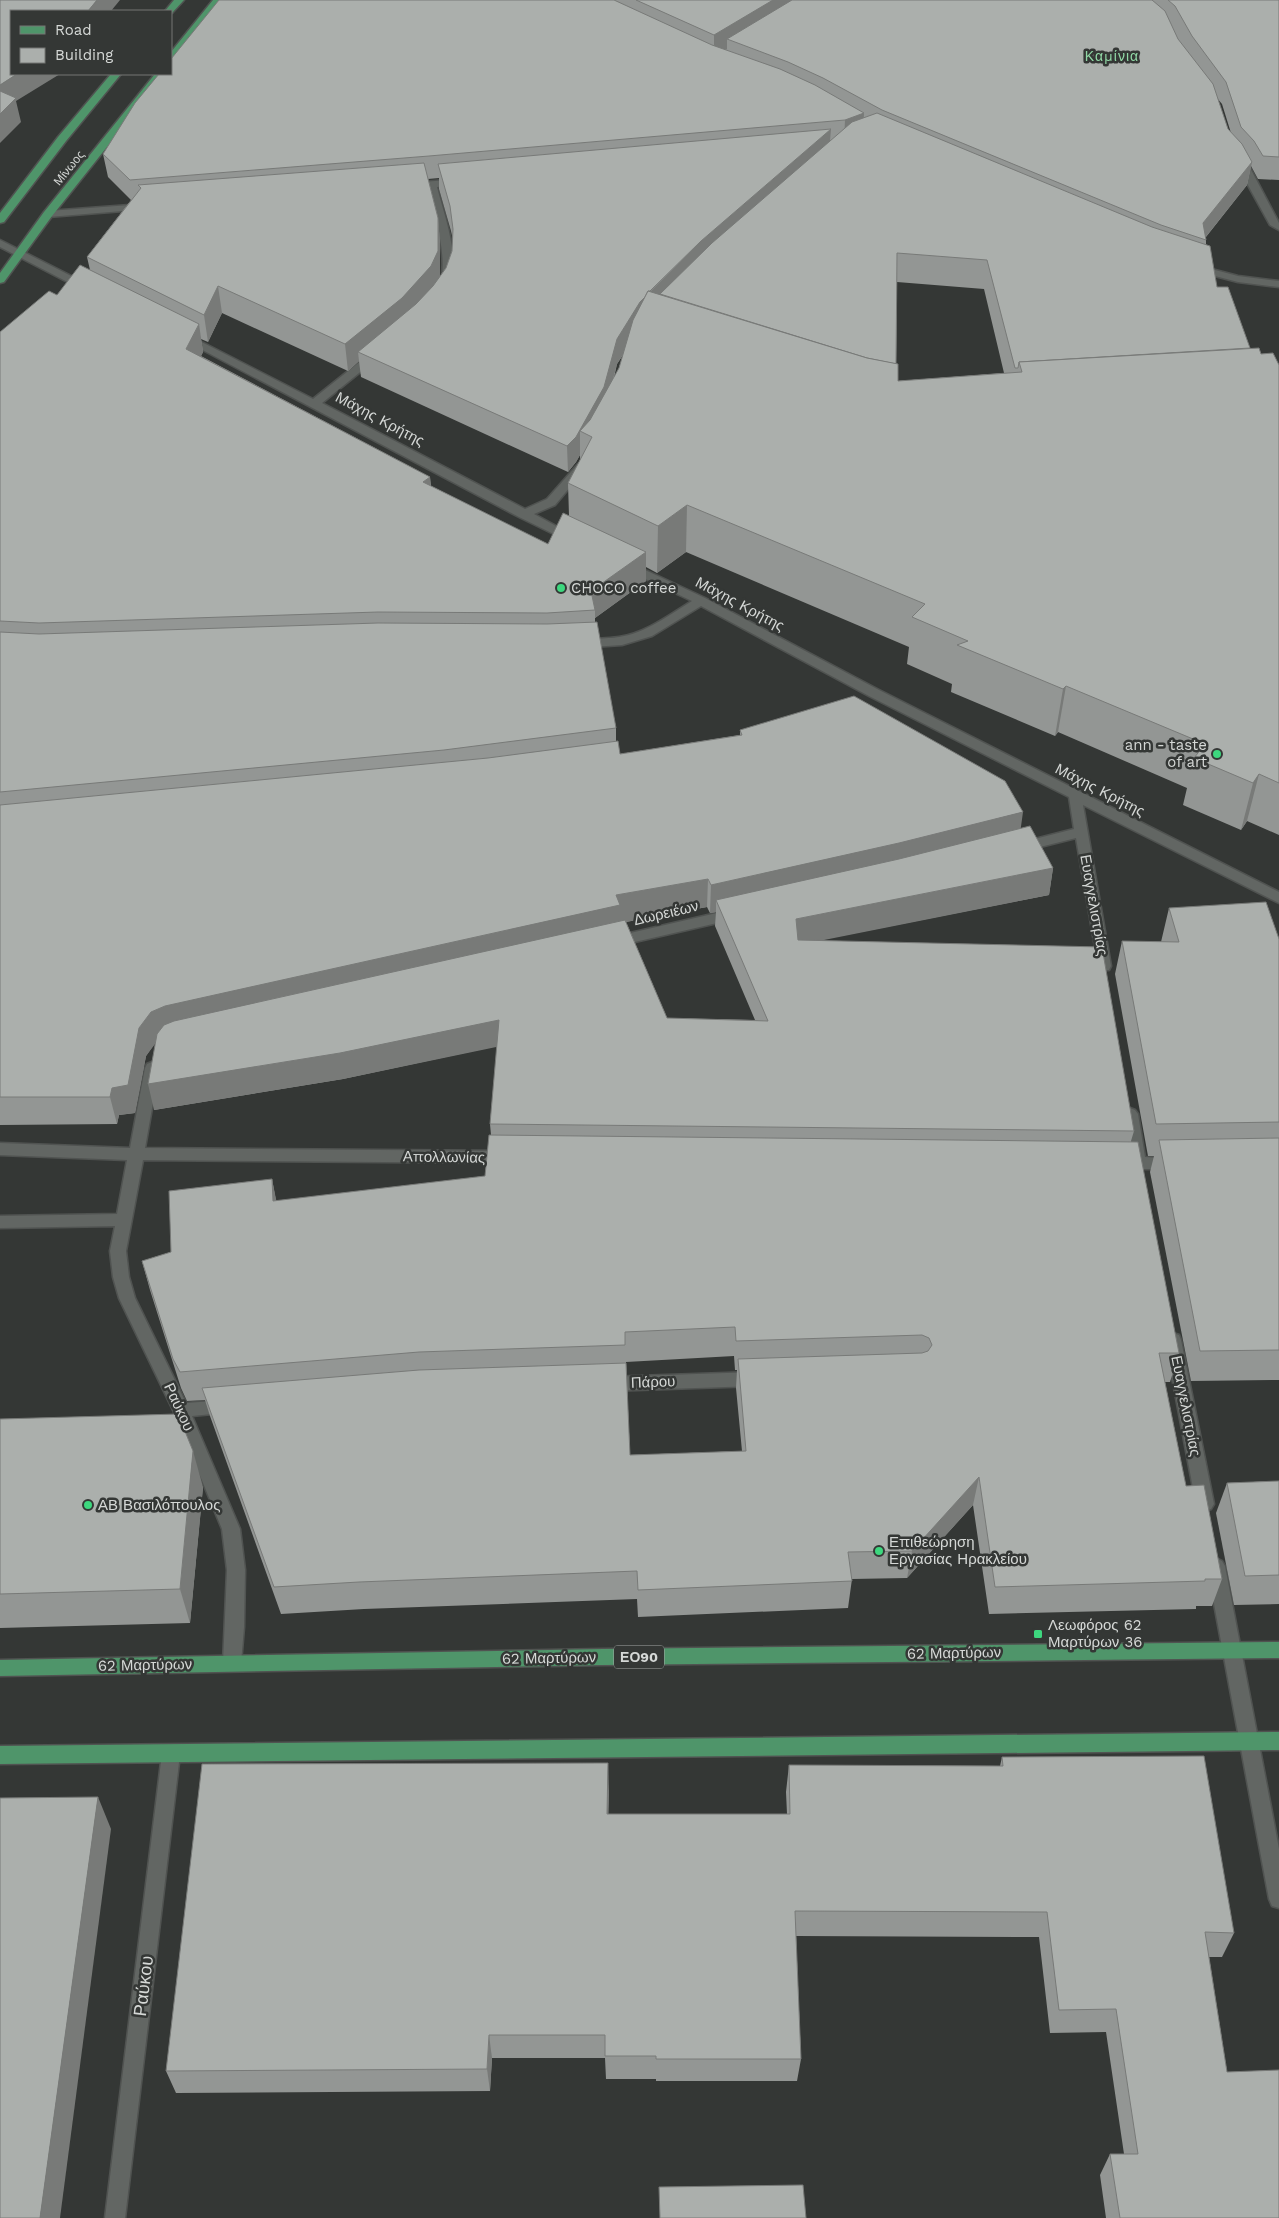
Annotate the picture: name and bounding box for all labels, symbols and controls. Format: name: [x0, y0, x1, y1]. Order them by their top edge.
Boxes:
legend: [10, 10, 172, 75]
text: Road: [55, 21, 92, 39]
text: Building: [55, 46, 113, 64]
district label: Καμίνια: [1085, 48, 1139, 64]
street label: Μίνωος: [51, 148, 87, 188]
street label: Μάχης Κρήτης: [332, 388, 428, 450]
street label: Μάχης Κρήτης: [692, 573, 788, 635]
place label: CHOCO coffee: [571, 579, 676, 597]
marker: CHOCO coffee: [555, 582, 567, 594]
place label: ann - taste of art: [1125, 736, 1208, 771]
marker: ann - taste of art: [1211, 748, 1223, 760]
street label: Μάχης Κρήτης: [1052, 760, 1148, 820]
street label: Ευαγγελιστρίας: [1076, 853, 1112, 957]
street label: Δωρειέων: [632, 897, 700, 929]
street label: Απολλωνίας: [403, 1147, 485, 1167]
street label: Ευαγγελιστρίας: [1167, 1354, 1205, 1458]
street label: Πάρου: [630, 1372, 676, 1392]
street label: Ραύκου: [160, 1380, 198, 1434]
place label: ΑΒ Βασιλόπουλος: [98, 1496, 220, 1514]
marker: ΑΒ Βασιλόπουλος: [82, 1499, 94, 1511]
place label: Επιθεώρηση Εργασίας Ηρακλείου: [889, 1533, 1027, 1568]
marker: Επιθεώρηση Εργασίας Ηρακλείου: [873, 1545, 885, 1557]
place label: Λεωφόρος 62 Μαρτύρων 36: [1048, 1616, 1142, 1651]
marker: Λεωφόρος 62 Μαρτύρων 36: [1032, 1628, 1044, 1640]
street label: 62 Μαρτύρων: [907, 1643, 1001, 1663]
road number: ΕΟ90: [614, 1645, 664, 1668]
street label: 62 Μαρτύρων: [502, 1648, 596, 1668]
street label: 62 Μαρτύρων: [98, 1655, 192, 1675]
street label: Ραύκου: [129, 1955, 157, 2017]

